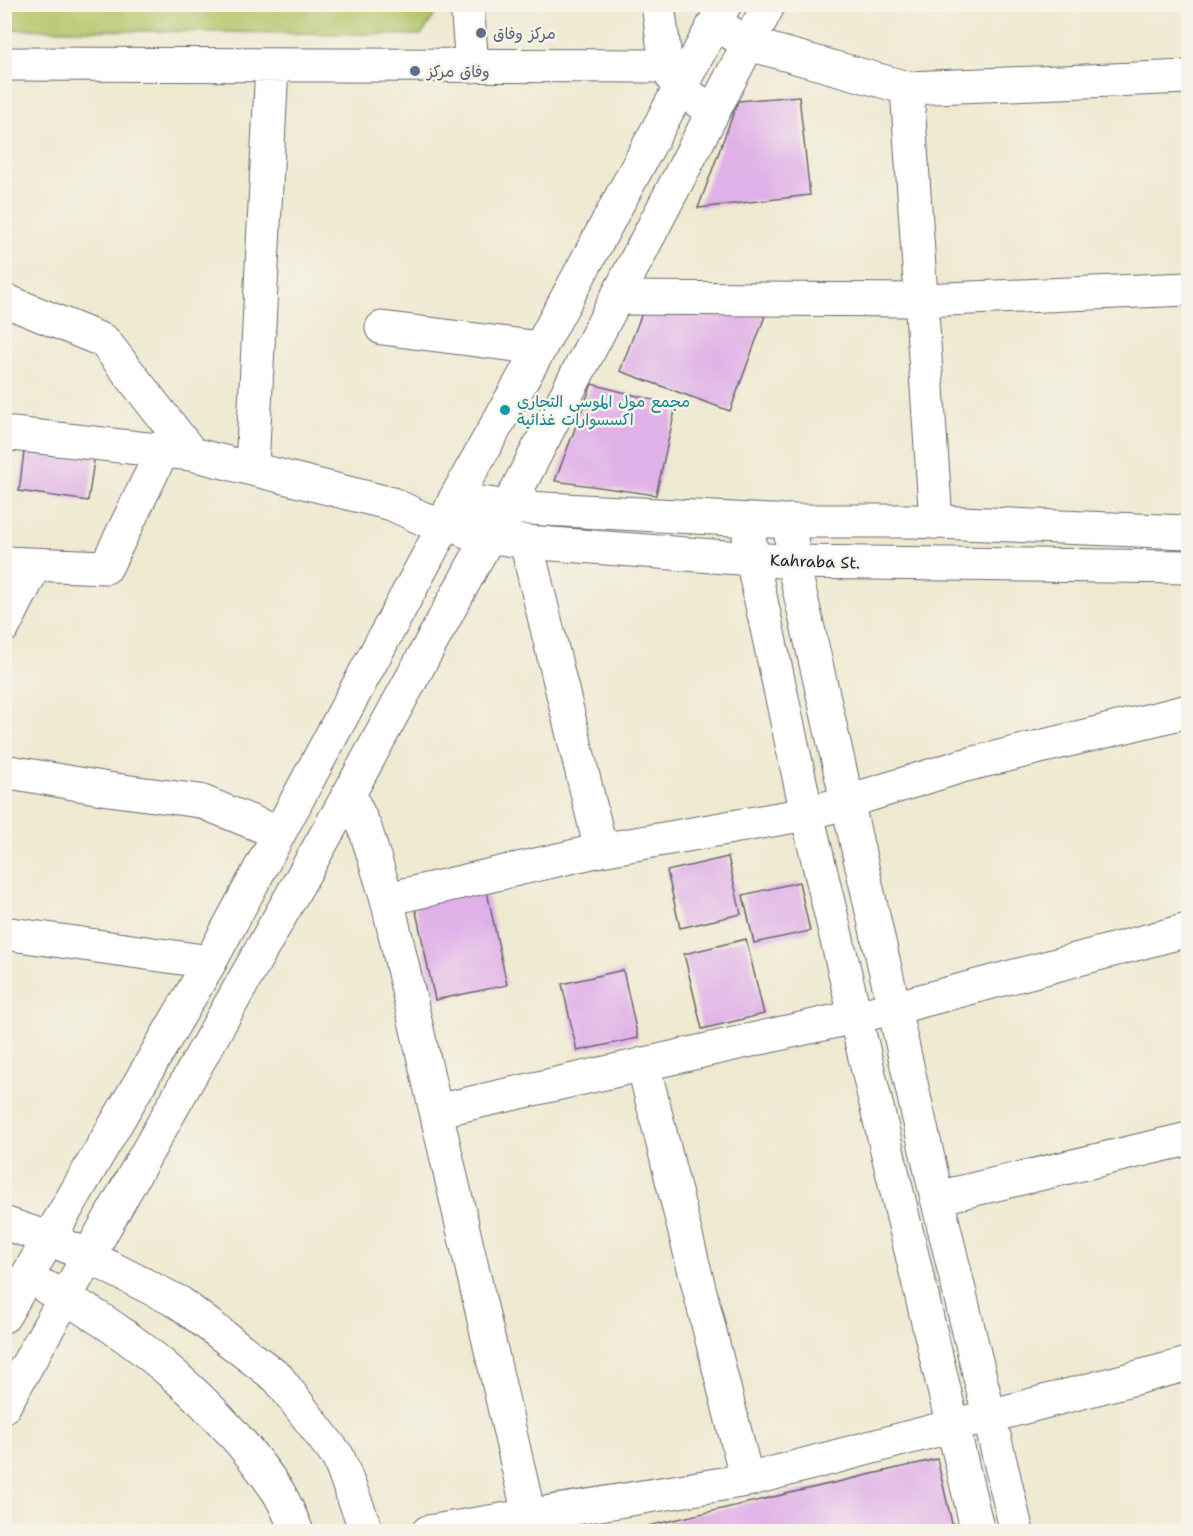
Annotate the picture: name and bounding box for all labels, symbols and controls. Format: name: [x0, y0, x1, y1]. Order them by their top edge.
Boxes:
place label: مركز وفاق: [493, 23, 556, 44]
marker: مركز وفاق: [474, 26, 488, 40]
place label: وفاق مركز: [425, 61, 490, 82]
marker: وفاق مركز: [408, 64, 422, 78]
place label: مجمع مول الموسى التجاري اكسسوارات غذائية: [517, 391, 690, 430]
marker: مجمع مول الموسى التجاري اكسسوارات غذائية: [498, 403, 512, 417]
street label: Kahraba St.: [770, 549, 860, 574]

